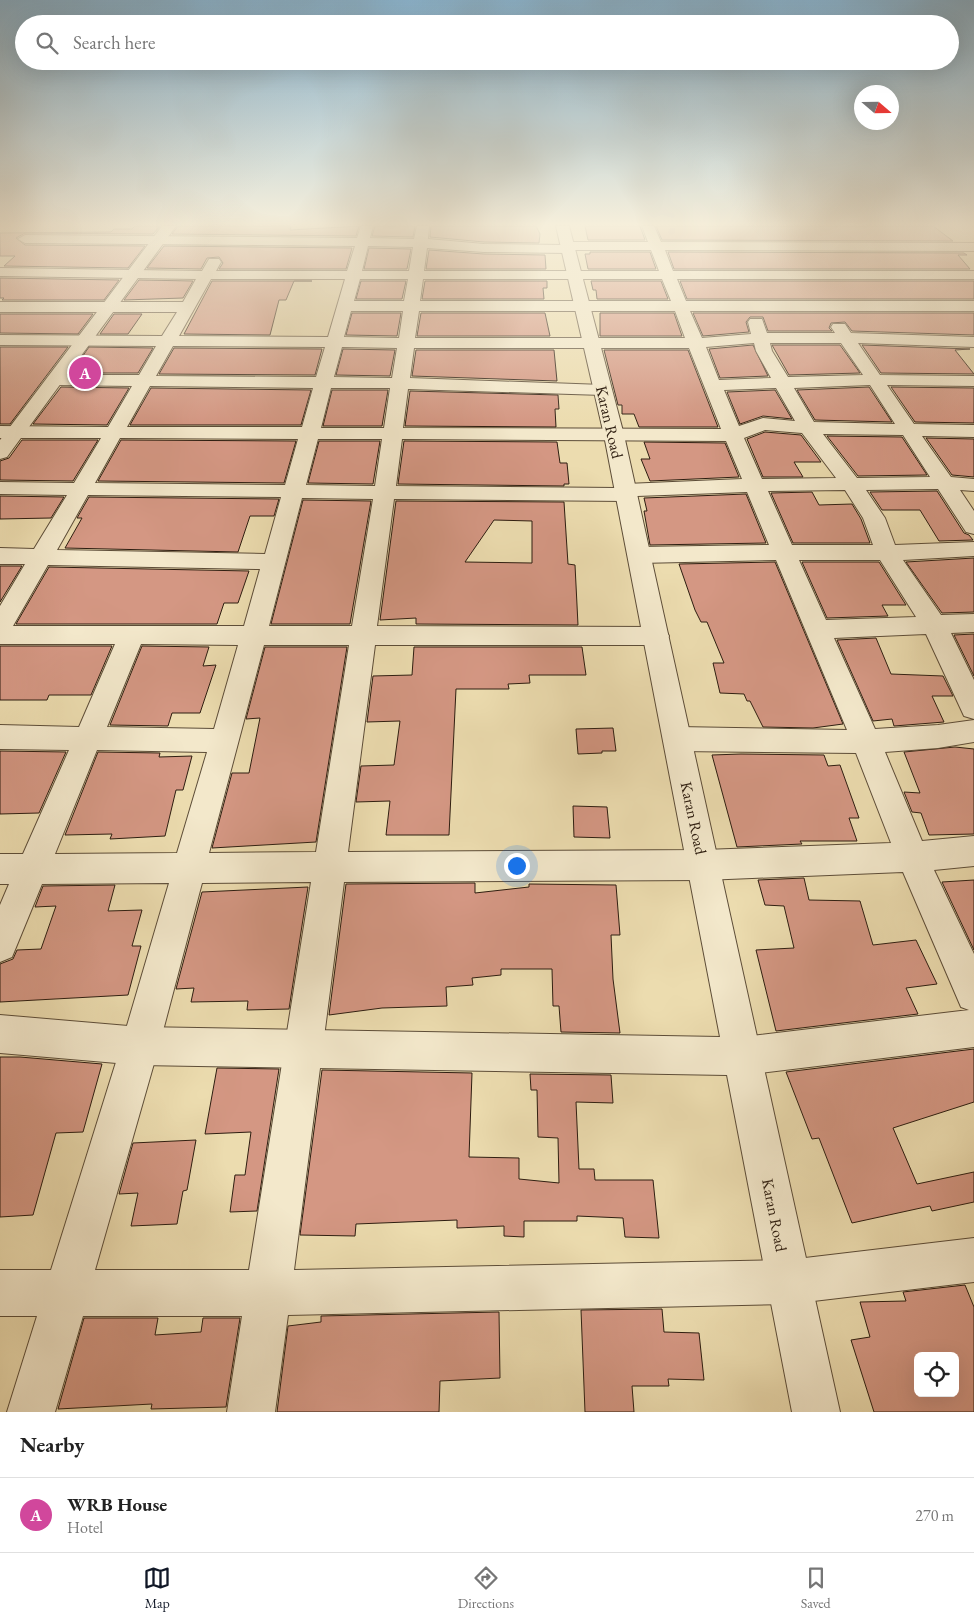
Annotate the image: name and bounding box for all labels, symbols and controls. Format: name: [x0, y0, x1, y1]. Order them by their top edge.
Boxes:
search box: [15, 15, 959, 70]
icon: search: [33, 29, 61, 57]
text: Search here: [73, 30, 155, 55]
north arrow: [854, 85, 899, 130]
pin: A: [69, 354, 101, 392]
street label: Karan Road: [591, 384, 628, 461]
street label: Karan Road: [676, 780, 712, 857]
your location: [504, 853, 530, 879]
street label: Karan Road: [757, 1177, 792, 1254]
map controls: [914, 1352, 959, 1397]
button: locate: [914, 1352, 959, 1397]
text: Nearby: [20, 1431, 84, 1458]
text: WRB House: [67, 1492, 167, 1517]
text: A: [30, 1505, 42, 1526]
text: 270 m: [915, 1505, 954, 1526]
text: Hotel: [67, 1517, 103, 1538]
tab: Map: [143, 1564, 171, 1612]
tab: Directions: [458, 1564, 514, 1612]
tab: Saved: [801, 1564, 831, 1612]

